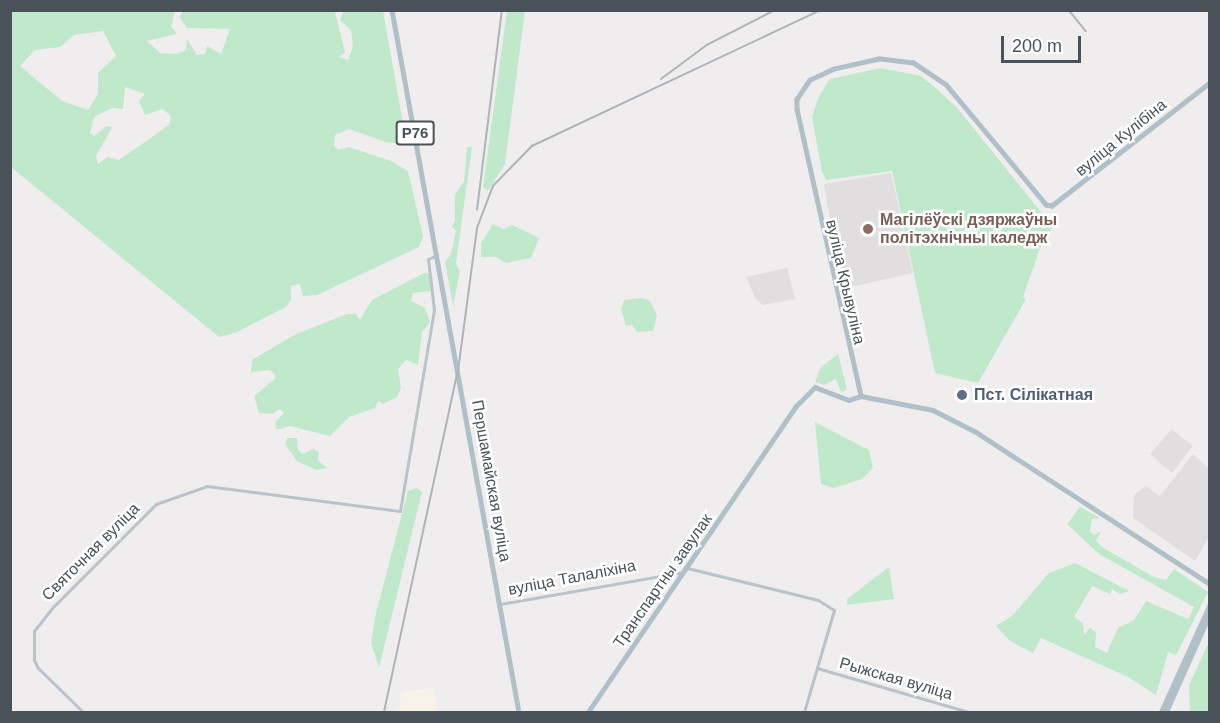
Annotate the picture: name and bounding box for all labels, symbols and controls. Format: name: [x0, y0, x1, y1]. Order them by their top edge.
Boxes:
scale bar: [1004, 24, 1084, 62]
text: 200 m: [1012, 36, 1062, 56]
street label: вуліца Кулібіна: [1072, 95, 1170, 181]
road number: Р76: [396, 121, 434, 145]
place label: Магілёўскі дзяржаўны політэхнічны каледж: [880, 210, 1057, 248]
street label: вуліца Крывуліна: [821, 218, 869, 346]
marker: Магілёўскі дзяржаўны політэхнічны каледж: [861, 222, 875, 236]
place label: Пст. Сілікатная: [974, 385, 1093, 405]
marker: Пст. Сілікатная: [955, 388, 969, 402]
street label: Першамайская вуліца: [467, 399, 515, 563]
street label: Святочная вуліца: [38, 499, 144, 605]
street label: Транспартны завулак: [610, 510, 716, 652]
street label: вуліца Талаліхіна: [507, 556, 637, 600]
street label: Рыжская вуліца: [837, 654, 955, 704]

